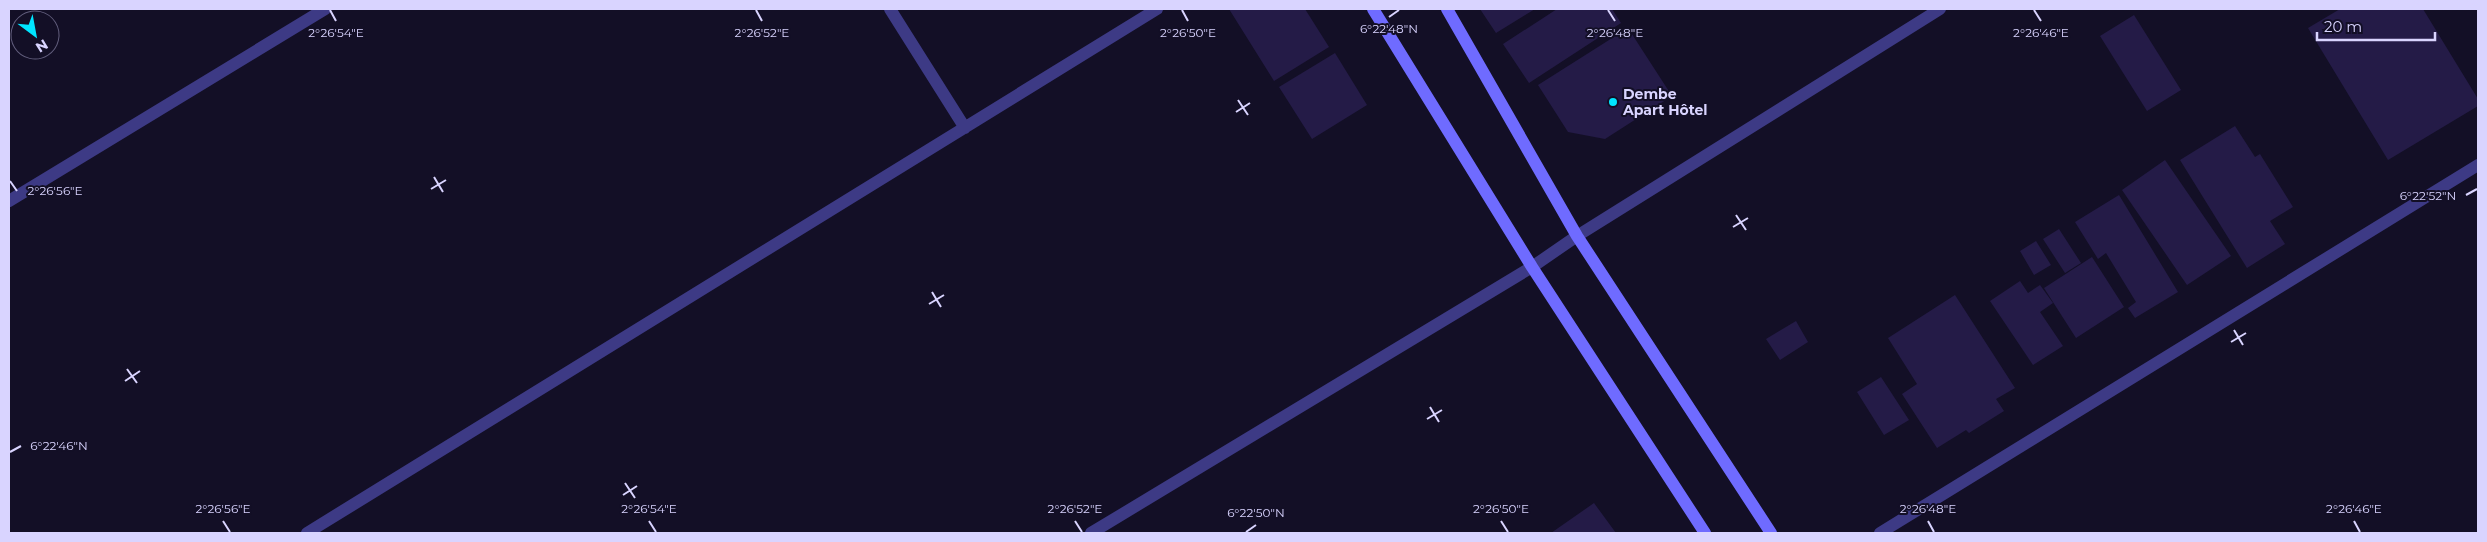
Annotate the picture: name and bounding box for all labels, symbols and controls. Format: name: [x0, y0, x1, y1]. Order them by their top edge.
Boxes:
north arrow: [10, 10, 60, 60]
scale bar: [2317, 10, 2434, 42]
text: 20 m: [2324, 17, 2362, 36]
text: 6°22'48"N: [1360, 21, 1418, 36]
text: 2°26'54"E: [308, 25, 364, 40]
text: 2°26'52"E: [735, 25, 789, 40]
text: 2°26'50"E: [1160, 25, 1216, 40]
text: 2°26'48"E: [1587, 25, 1643, 40]
text: 2°26'46"E: [2013, 25, 2069, 40]
text: N: [32, 35, 51, 57]
place label: Dembe Apart Hôtel: [1622, 85, 1708, 119]
marker: Dembe Apart Hôtel: [1607, 96, 1619, 108]
text: 2°26'56"E: [27, 183, 83, 198]
text: 6°22'52"N: [2400, 188, 2456, 203]
text: 6°22'46"N: [30, 438, 88, 453]
text: 2°26'56"E: [195, 501, 251, 516]
text: 2°26'54"E: [621, 501, 677, 516]
text: 2°26'52"E: [1048, 501, 1102, 516]
text: 2°26'50"E: [1473, 501, 1529, 516]
text: 2°26'48"E: [1900, 501, 1956, 516]
text: 2°26'46"E: [2326, 501, 2382, 516]
text: 6°22'50"N: [1227, 505, 1285, 520]

